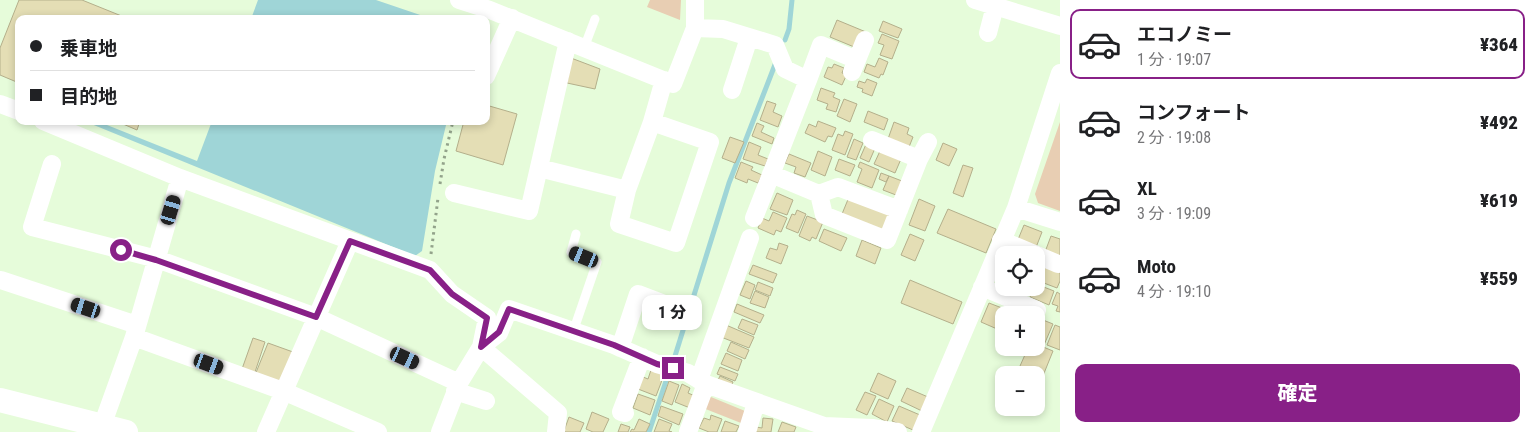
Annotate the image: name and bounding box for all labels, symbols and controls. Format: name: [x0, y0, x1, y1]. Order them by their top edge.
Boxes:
icon: car: [1077, 22, 1122, 67]
text: エコノミー: [1137, 23, 1232, 46]
text: ¥364: [1480, 33, 1518, 56]
text: 乗車地: [60, 37, 117, 60]
text: 1 分 · 19:07: [1137, 50, 1211, 69]
text: 目的地: [60, 85, 117, 108]
icon: car: [1077, 100, 1122, 145]
text: コンフォート: [1137, 101, 1250, 124]
text: ¥492: [1480, 111, 1518, 134]
text: 2 分 · 19:08: [1137, 128, 1211, 147]
text: XL: [1137, 177, 1157, 200]
icon: car: [1077, 178, 1122, 223]
text: ¥619: [1480, 189, 1518, 212]
car: [159, 193, 182, 227]
text: 3 分 · 19:09: [1137, 204, 1211, 223]
route start: [110, 239, 132, 261]
car: [567, 244, 600, 270]
map controls: [995, 246, 1045, 416]
button: locate: [995, 246, 1045, 296]
text: Moto: [1137, 255, 1176, 278]
icon: car: [1077, 256, 1122, 301]
text: ¥559: [1480, 267, 1518, 290]
text: 4 分 · 19:10: [1137, 282, 1211, 301]
car: [69, 296, 102, 320]
callout: 1 分: [643, 296, 703, 330]
text: 1 分: [658, 303, 686, 322]
button: +: [995, 306, 1045, 356]
car: [388, 345, 421, 371]
car: [192, 352, 225, 376]
route end: [662, 357, 684, 379]
button: 確定: [1075, 364, 1520, 422]
button: −: [995, 366, 1045, 416]

